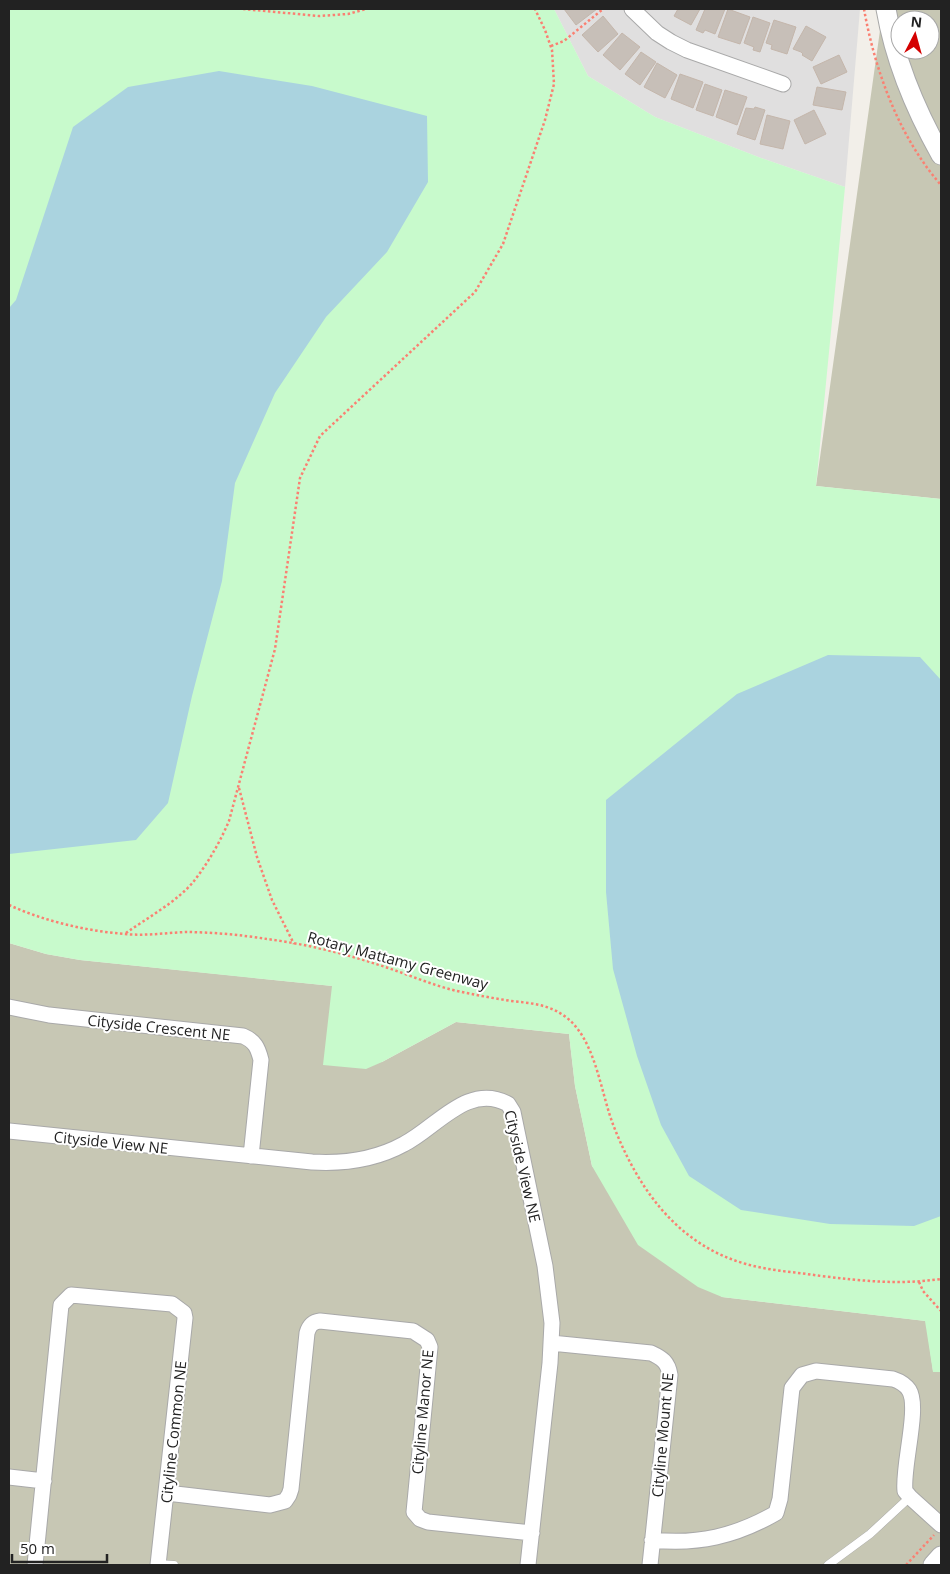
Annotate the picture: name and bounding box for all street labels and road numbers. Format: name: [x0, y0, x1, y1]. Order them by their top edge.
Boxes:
street label: Rotary Mattamy Greenway: [305, 926, 491, 994]
street label: Cityside Crescent NE: [87, 1010, 231, 1044]
street label: Cityside View NE: [500, 1108, 546, 1224]
street label: Cityside View NE: [53, 1126, 169, 1158]
street label: Cityline Manor NE: [407, 1349, 437, 1475]
street label: Cityline Common NE: [156, 1360, 190, 1504]
street label: Cityline Mount NE: [647, 1372, 677, 1498]

